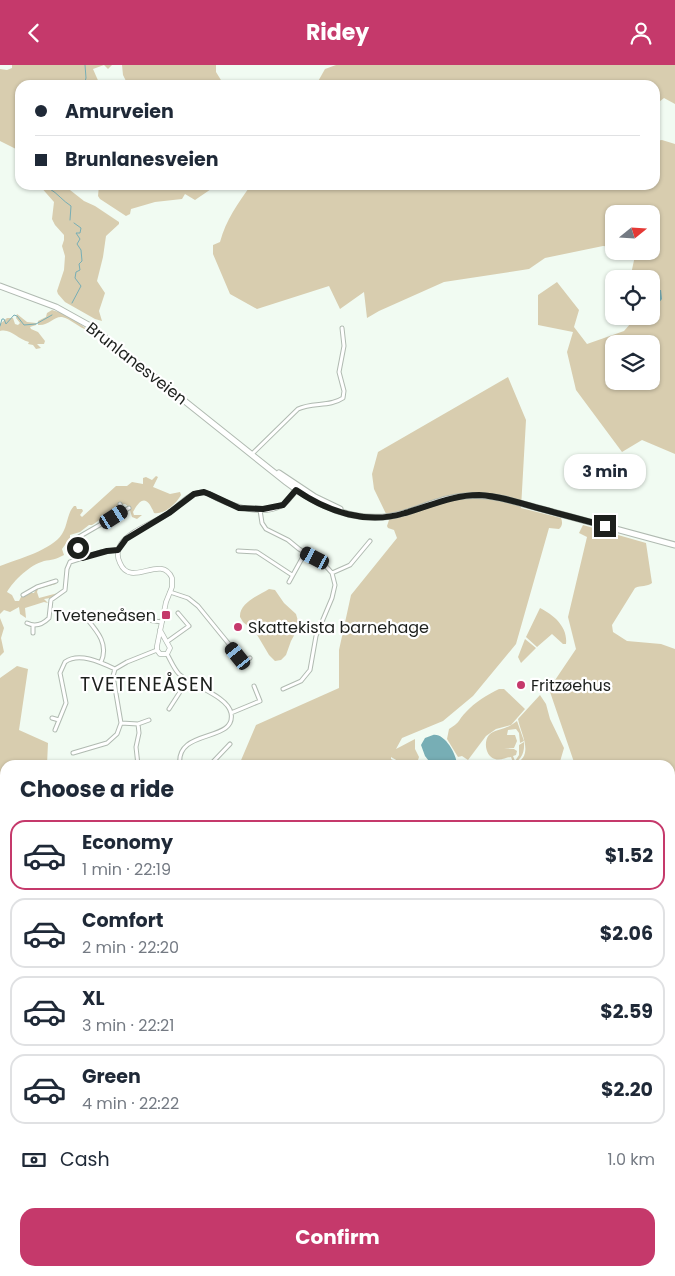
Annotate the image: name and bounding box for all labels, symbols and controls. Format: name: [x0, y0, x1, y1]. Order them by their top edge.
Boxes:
text: Ridey: [306, 17, 369, 48]
icon: back: [20, 19, 48, 47]
icon: person: [627, 19, 655, 47]
text: Amurveien: [65, 98, 174, 125]
text: Brunlanesveien: [65, 146, 219, 173]
north arrow: [605, 205, 660, 260]
map controls: [605, 205, 660, 390]
button: locate: [605, 270, 660, 325]
street label: Brunlanesveien: [81, 317, 192, 410]
button: layers: [605, 335, 660, 390]
callout: 3 min: [564, 453, 646, 489]
text: 3 min: [582, 460, 628, 483]
car: [97, 503, 130, 531]
route end: [594, 515, 616, 537]
route start: [67, 537, 89, 559]
car: [298, 545, 331, 571]
place label: Tveteneåsen: [53, 604, 156, 627]
marker: Tveteneåsen: [160, 609, 172, 621]
place label: Skattekista barnehage: [248, 616, 429, 639]
marker: Skattekista barnehage: [232, 621, 244, 633]
car: [222, 640, 253, 672]
district label: TVETENEÅSEN: [80, 671, 214, 698]
place label: Fritzøehus: [531, 674, 611, 697]
marker: Fritzøehus: [515, 679, 527, 691]
text: Choose a ride: [20, 774, 174, 805]
text: Economy: [82, 829, 173, 856]
icon: car: [22, 833, 67, 878]
text: $1.52: [605, 842, 653, 869]
text: 1 min · 22:19: [82, 858, 171, 881]
text: Comfort: [82, 907, 164, 934]
icon: car: [22, 911, 67, 956]
text: $2.06: [600, 920, 653, 947]
text: 2 min · 22:20: [82, 936, 179, 959]
text: XL: [82, 985, 105, 1012]
icon: car: [22, 989, 67, 1034]
text: $2.59: [600, 998, 653, 1025]
text: 3 min · 22:21: [82, 1014, 174, 1037]
text: Green: [82, 1063, 141, 1090]
icon: car: [22, 1067, 67, 1112]
text: $2.20: [601, 1076, 653, 1103]
text: 4 min · 22:22: [82, 1092, 179, 1115]
icon: cash: [20, 1146, 48, 1174]
text: Cash: [60, 1146, 110, 1173]
text: 1.0 km: [607, 1148, 655, 1171]
button: Confirm: [20, 1208, 655, 1266]

